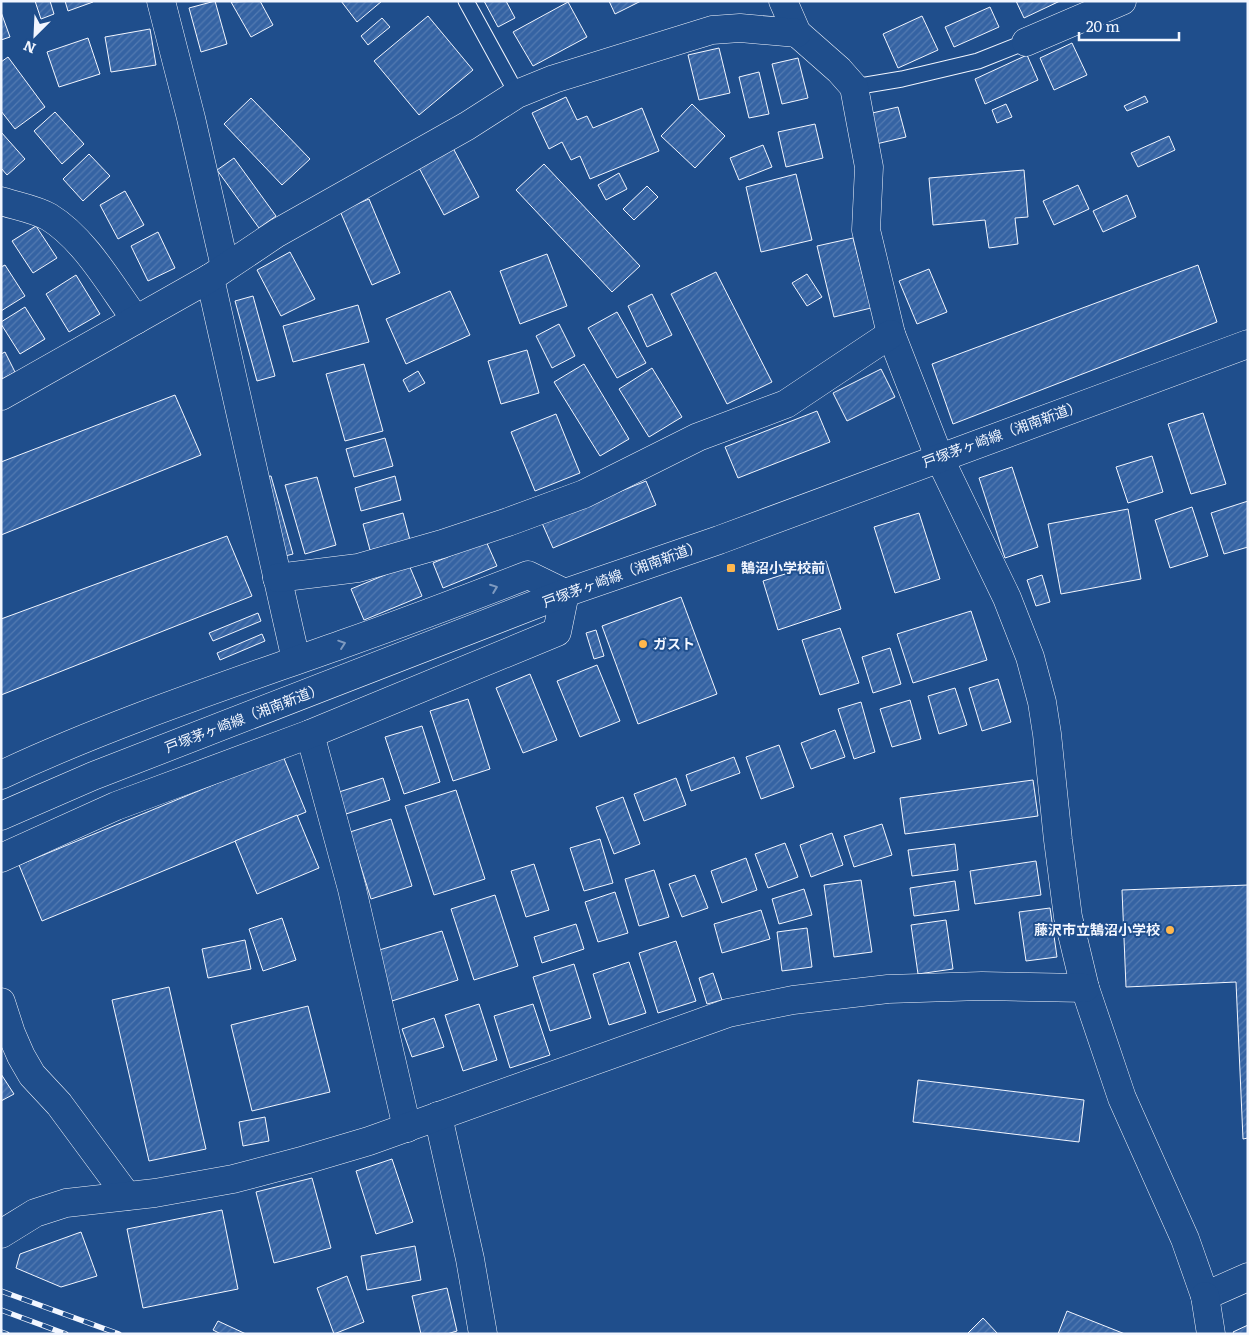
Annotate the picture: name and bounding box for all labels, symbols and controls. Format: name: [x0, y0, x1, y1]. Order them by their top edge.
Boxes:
north arrow: [10, 10, 60, 60]
scale bar: [1079, 10, 1179, 42]
text: 20 m: [1086, 14, 1120, 37]
text: N: [20, 36, 39, 59]
street label: 戸塚茅ヶ崎線（湘南新道）: [919, 395, 1084, 471]
street label: 戸塚茅ヶ崎線（湘南新道）: [539, 535, 704, 611]
place label: 鵠沼小学校前: [741, 557, 825, 577]
marker: 鵠沼小学校前: [725, 562, 737, 574]
one-way arrow: [490, 584, 498, 594]
place label: ガスト: [653, 633, 695, 653]
marker: ガスト: [637, 638, 649, 650]
one-way arrow: [337, 640, 346, 650]
street label: 戸塚茅ヶ崎線（湘南新道）: [162, 678, 326, 757]
place label: 藤沢市立鵠沼小学校: [1034, 919, 1160, 939]
marker: 藤沢市立鵠沼小学校: [1164, 924, 1176, 936]

